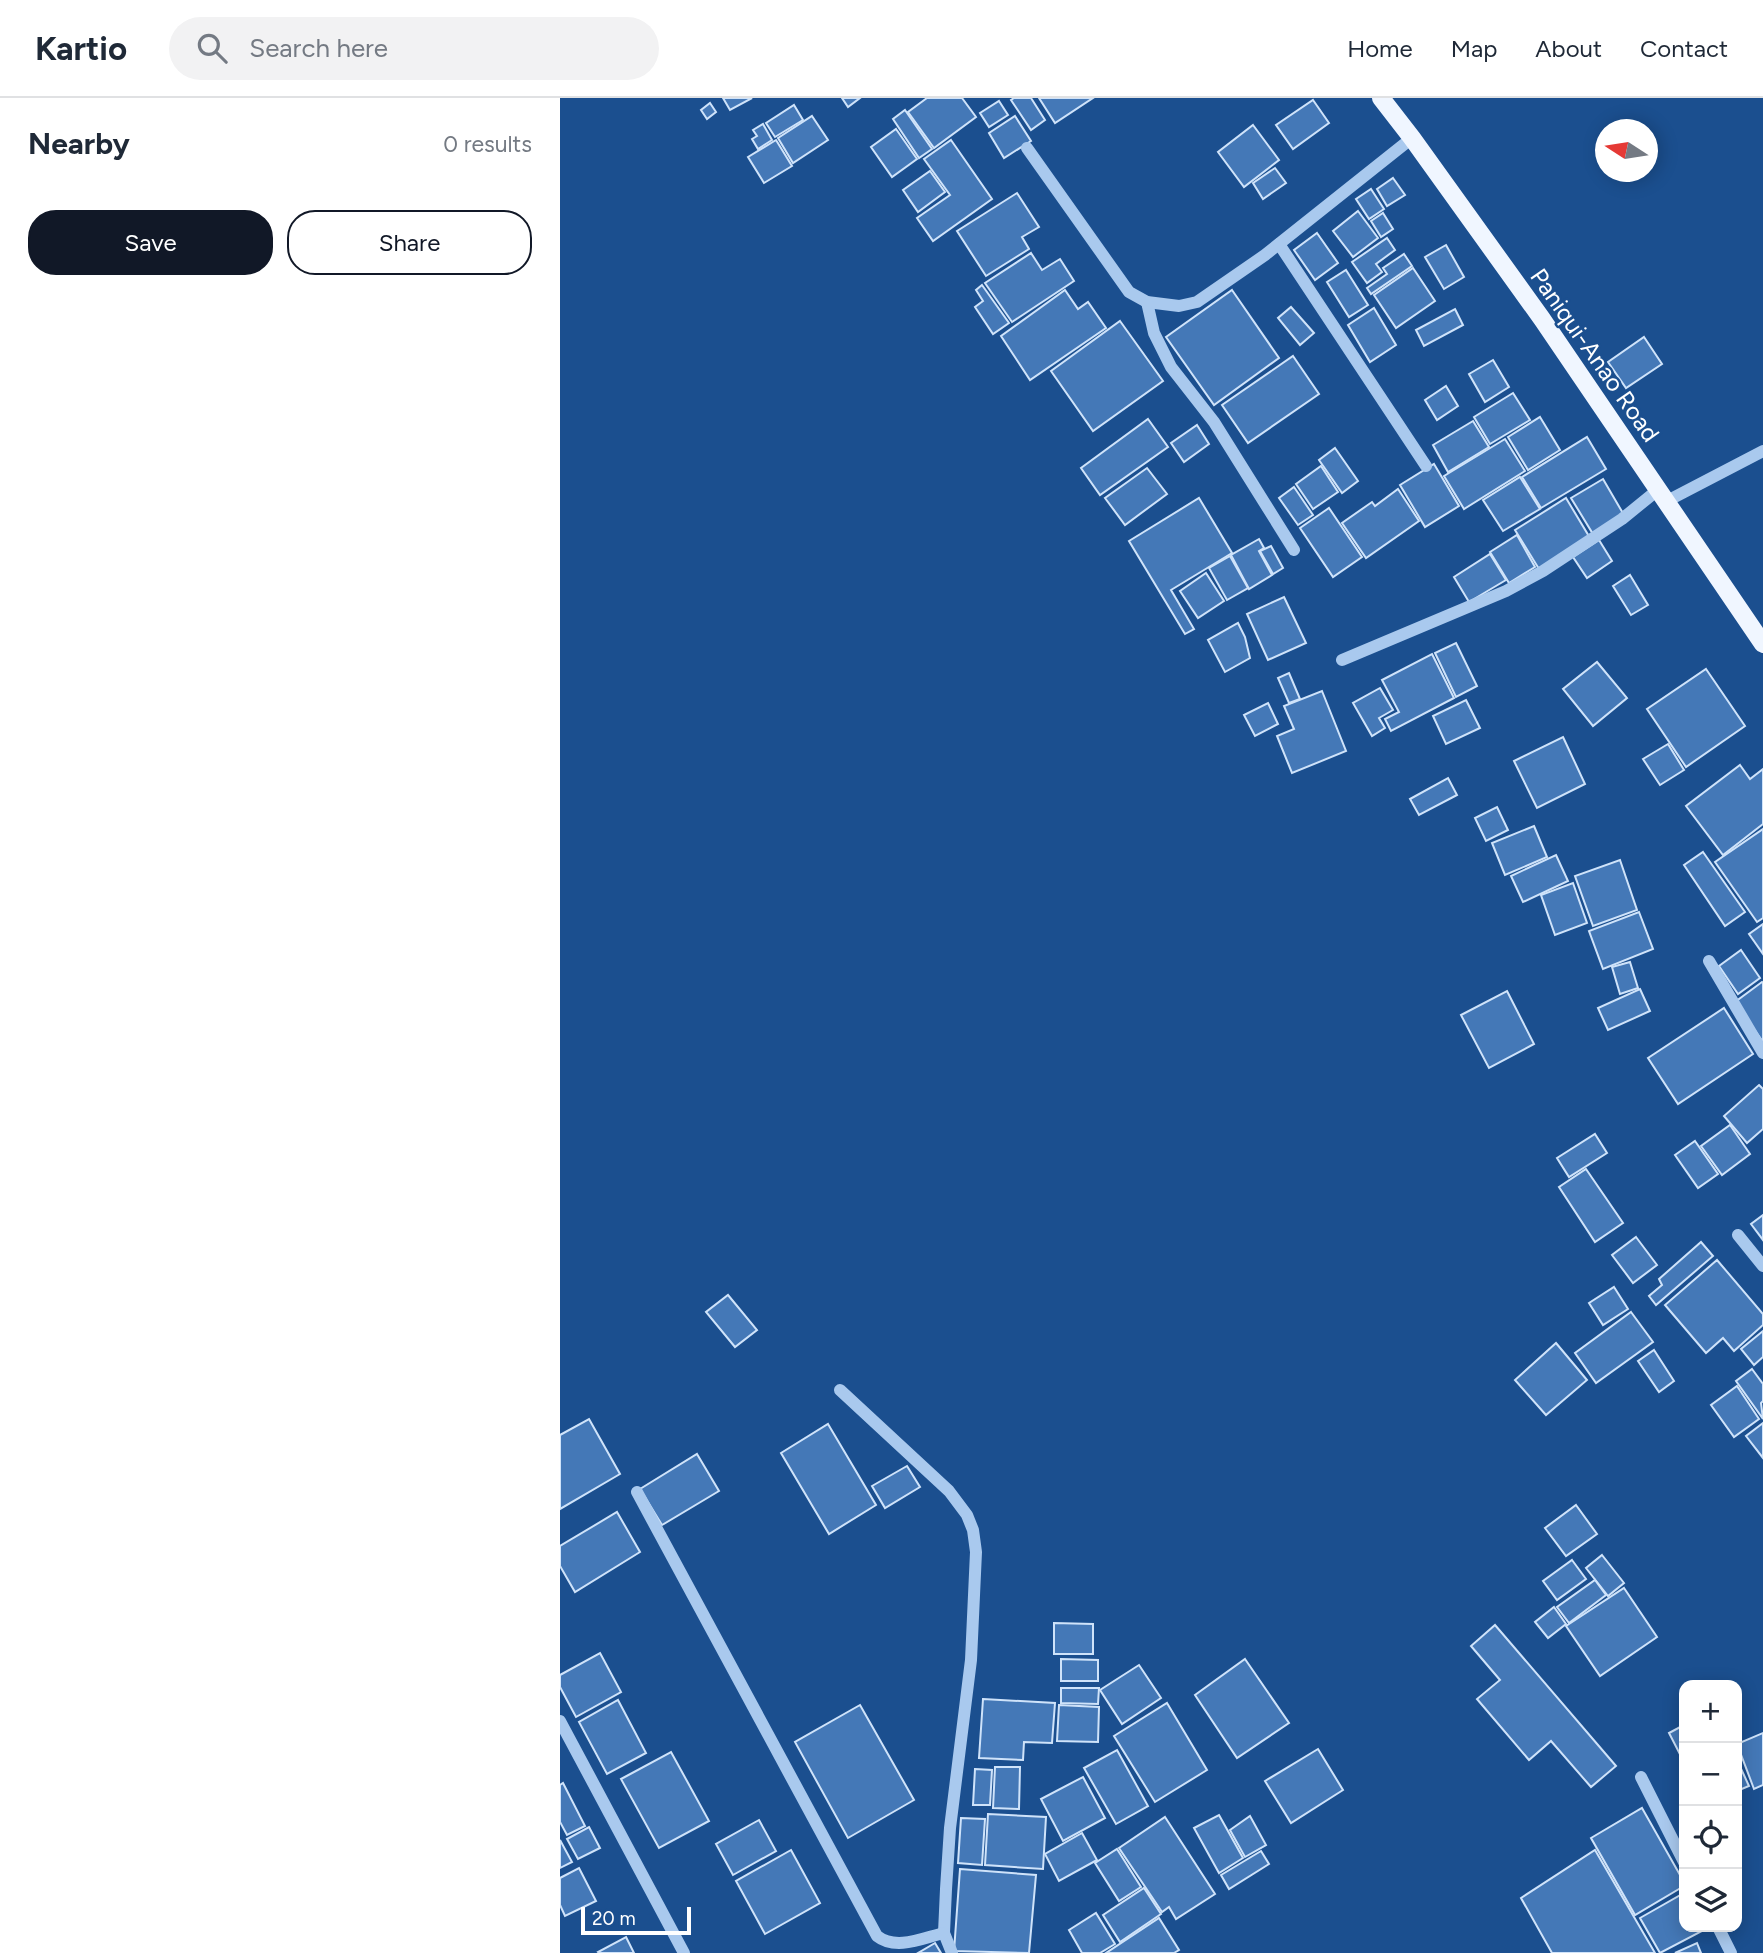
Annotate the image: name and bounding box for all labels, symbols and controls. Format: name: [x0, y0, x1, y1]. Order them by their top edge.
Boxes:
search box: [169, 17, 659, 80]
text: Kartio: [35, 29, 127, 68]
icon: search: [193, 29, 231, 67]
text: Search here: [249, 32, 388, 64]
text: Home: [1347, 34, 1413, 63]
text: Map: [1451, 34, 1497, 63]
text: About: [1535, 34, 1602, 63]
text: Contact: [1640, 34, 1728, 63]
north arrow: [1595, 119, 1658, 182]
text: Nearby: [28, 125, 130, 162]
text: 0 results: [443, 130, 532, 158]
button: Save: [28, 210, 273, 275]
button: Share: [287, 210, 532, 275]
street label: Paniqui-Anao Road: [1524, 263, 1666, 447]
map controls: [1679, 1680, 1742, 1932]
button: +: [1679, 1680, 1742, 1743]
button: −: [1679, 1743, 1742, 1806]
button: locate: [1679, 1806, 1742, 1869]
button: layers: [1679, 1869, 1742, 1932]
scale bar: [581, 1904, 691, 1936]
text: 20 m: [592, 1907, 636, 1930]

